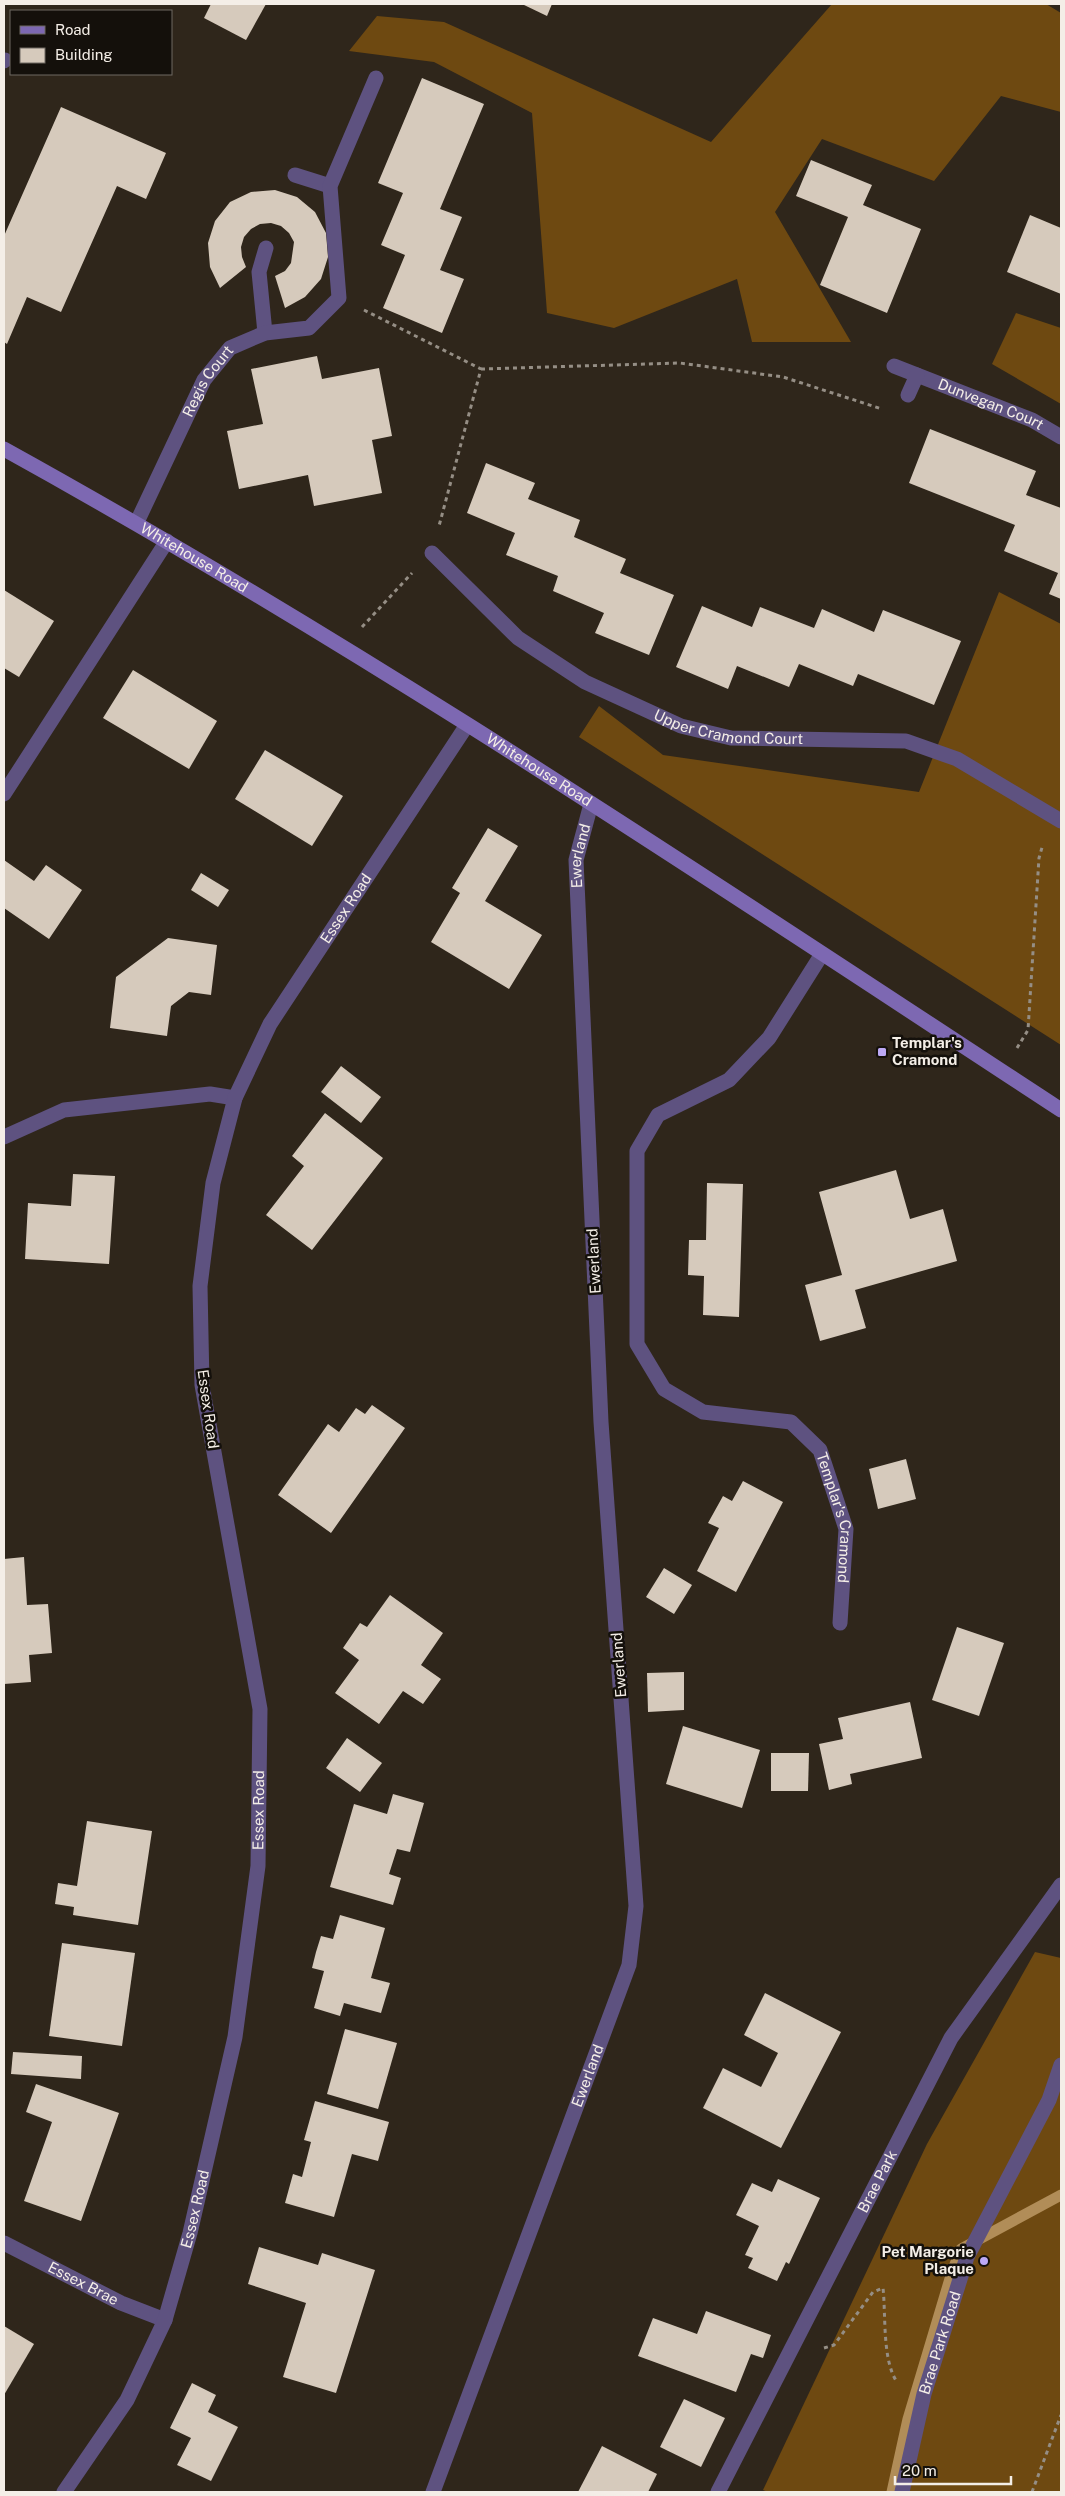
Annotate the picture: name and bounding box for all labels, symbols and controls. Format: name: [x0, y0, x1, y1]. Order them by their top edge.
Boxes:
legend: [10, 10, 172, 75]
text: Road: [55, 21, 91, 38]
text: Building: [55, 46, 113, 63]
street label: Regis Court: [179, 342, 237, 419]
street label: Dunvegan Court: [936, 375, 1047, 433]
street label: Whitehouse Road: [138, 519, 251, 596]
street label: Upper Cramond Court: [651, 706, 803, 747]
street label: Whitehouse Road: [483, 730, 595, 809]
street label: Ewerland: [567, 822, 593, 889]
street label: Essex Road: [316, 870, 375, 946]
place label: Templar's Cramond: [892, 1034, 962, 1068]
marker: Templar's Cramond: [876, 1046, 888, 1058]
street label: Ewerland: [583, 1228, 604, 1294]
street label: Essex Road: [195, 1368, 222, 1450]
street label: Templar's Cramond: [813, 1450, 855, 1584]
street label: Ewerland: [608, 1632, 629, 1698]
street label: Essex Road: [249, 1770, 267, 1850]
street label: Ewerland: [568, 2042, 607, 2109]
street label: Brae Park: [854, 2147, 900, 2215]
street label: Essex Road: [177, 2168, 212, 2250]
place label: Pet Margorie Plaque: [881, 2243, 974, 2277]
marker: Pet Margorie Plaque: [978, 2255, 990, 2267]
street label: Essex Brae: [45, 2258, 122, 2308]
street label: Brae Park Road: [915, 2289, 964, 2396]
scale bar: [895, 2454, 1011, 2486]
text: 20 m: [902, 2462, 937, 2479]

